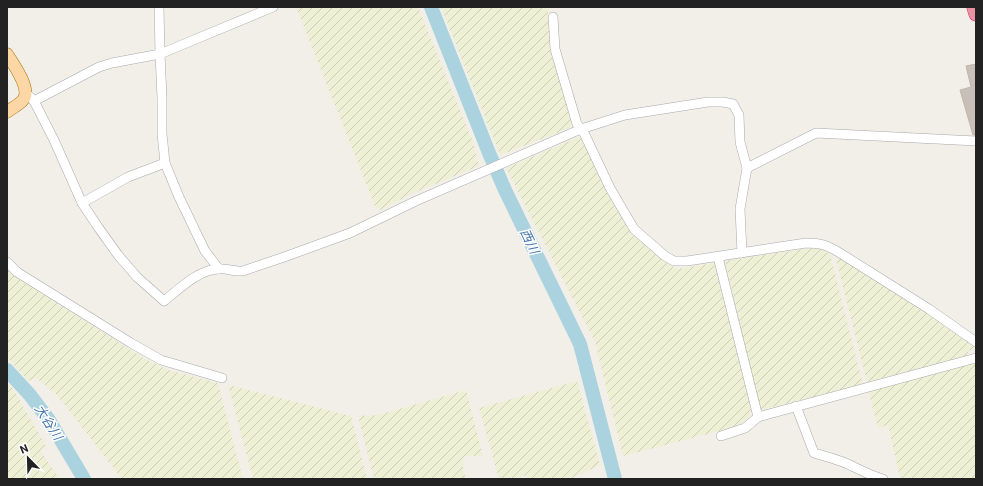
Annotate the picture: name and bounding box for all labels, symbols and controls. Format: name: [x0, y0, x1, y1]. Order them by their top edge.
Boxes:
water label: 西川: [517, 226, 543, 258]
water label: 大谷川: [32, 402, 67, 444]
north arrow: [8, 438, 48, 478]
text: N: [18, 442, 31, 457]

